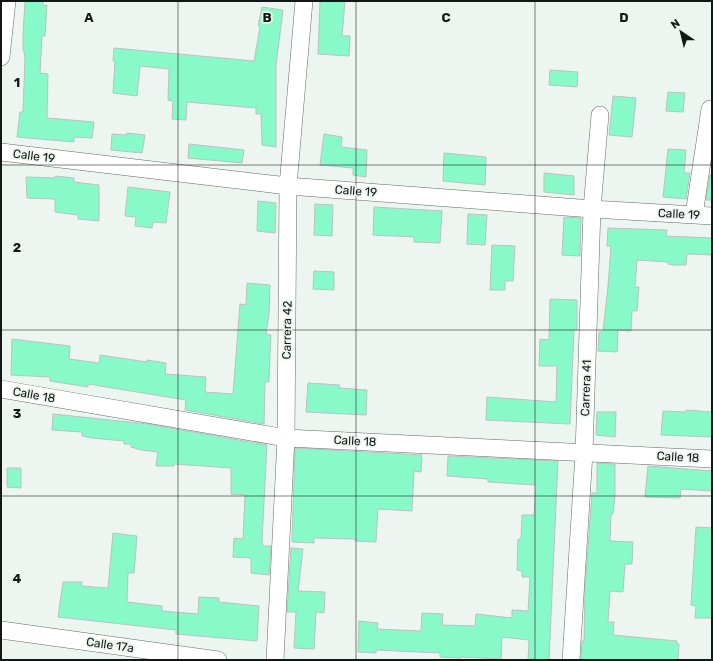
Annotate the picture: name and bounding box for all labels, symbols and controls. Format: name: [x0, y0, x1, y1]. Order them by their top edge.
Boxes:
text: A: [84, 10, 94, 25]
text: B: [262, 10, 272, 25]
text: C: [441, 10, 451, 25]
text: D: [619, 10, 629, 25]
north arrow: [661, 12, 701, 52]
text: N: [669, 17, 683, 32]
text: 1: [14, 75, 20, 90]
street label: Calle 19: [12, 146, 56, 166]
street label: Calle 19: [334, 183, 378, 199]
street label: Calle 19: [657, 206, 701, 222]
text: 2: [13, 240, 21, 255]
street label: Carrera 42: [279, 300, 295, 360]
street label: Carrera 41: [578, 359, 594, 417]
street label: Calle 18: [12, 384, 56, 406]
text: 3: [13, 406, 22, 421]
street label: Calle 18: [333, 433, 377, 449]
street label: Calle 18: [656, 449, 700, 465]
text: 4: [13, 571, 22, 586]
street label: Calle 17a: [85, 635, 135, 655]

